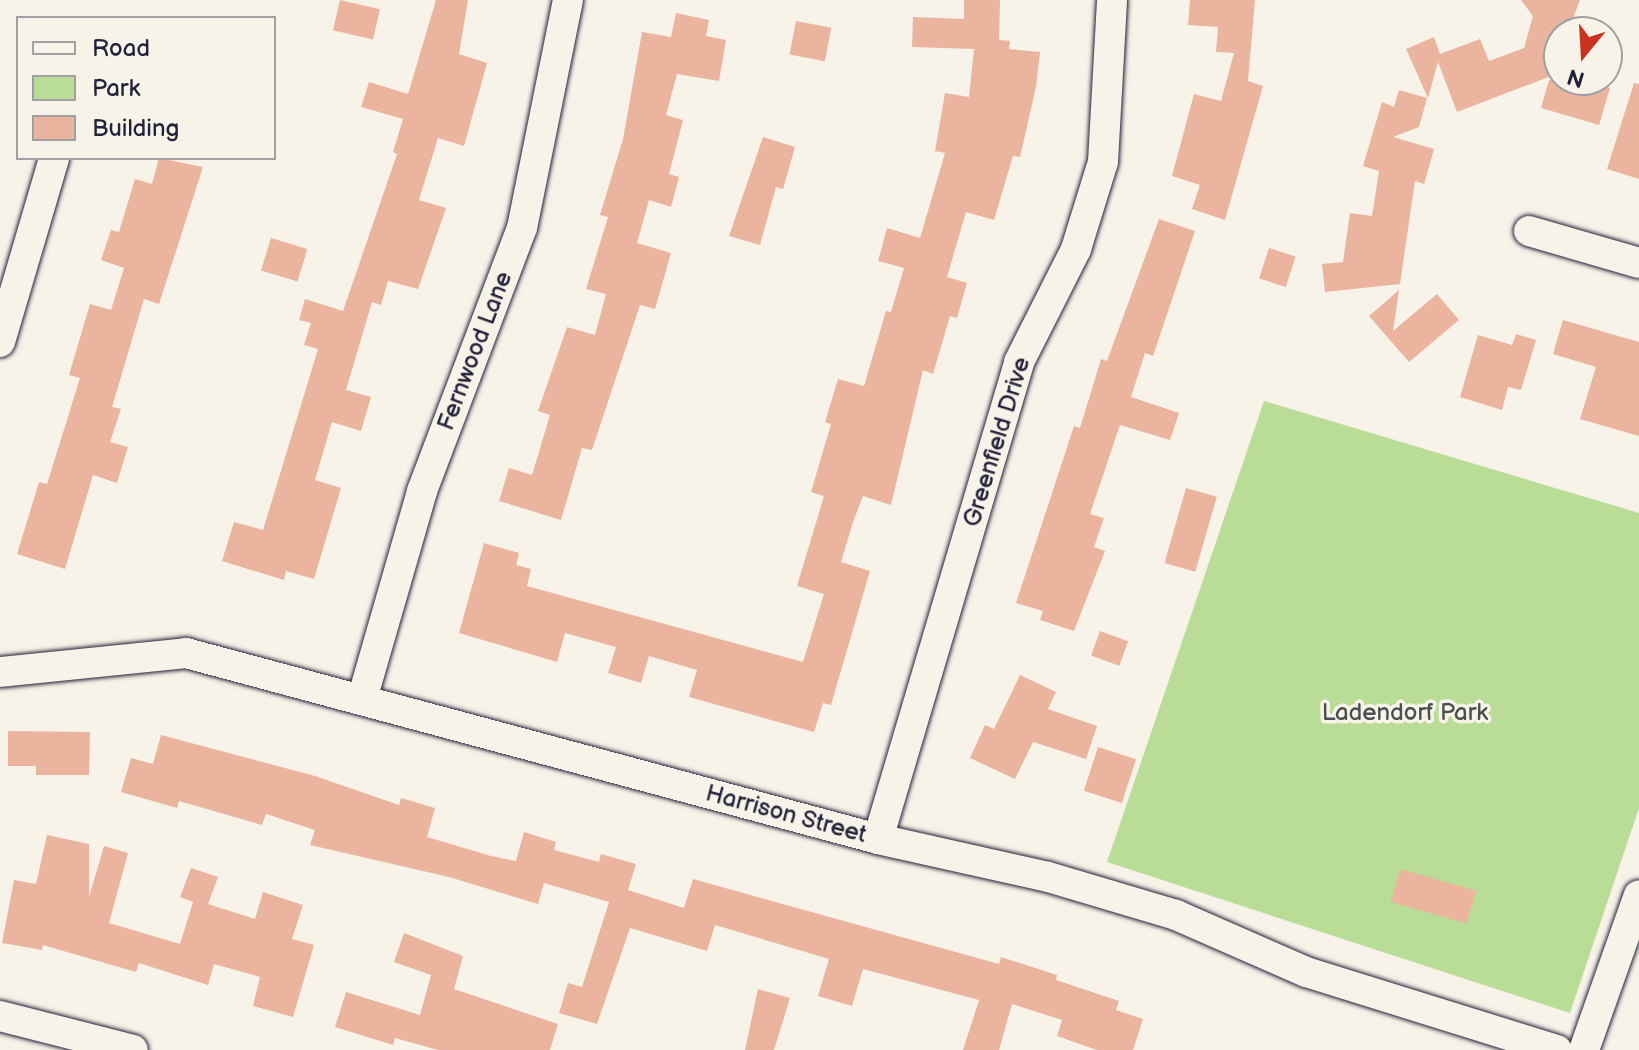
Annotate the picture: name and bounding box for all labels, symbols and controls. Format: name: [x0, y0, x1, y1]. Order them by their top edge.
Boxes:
legend: [16, 16, 276, 160]
north arrow: [1543, 16, 1623, 96]
text: Road: [92, 34, 150, 63]
text: N: [1564, 62, 1588, 93]
text: Park: [92, 74, 140, 103]
text: Building: [92, 114, 179, 143]
street label: Fernwood Lane: [432, 268, 518, 434]
street label: Greenfield Drive: [958, 354, 1036, 530]
park label: Ladendorf Park: [1322, 699, 1488, 727]
street label: Harrison Street: [702, 779, 870, 849]

